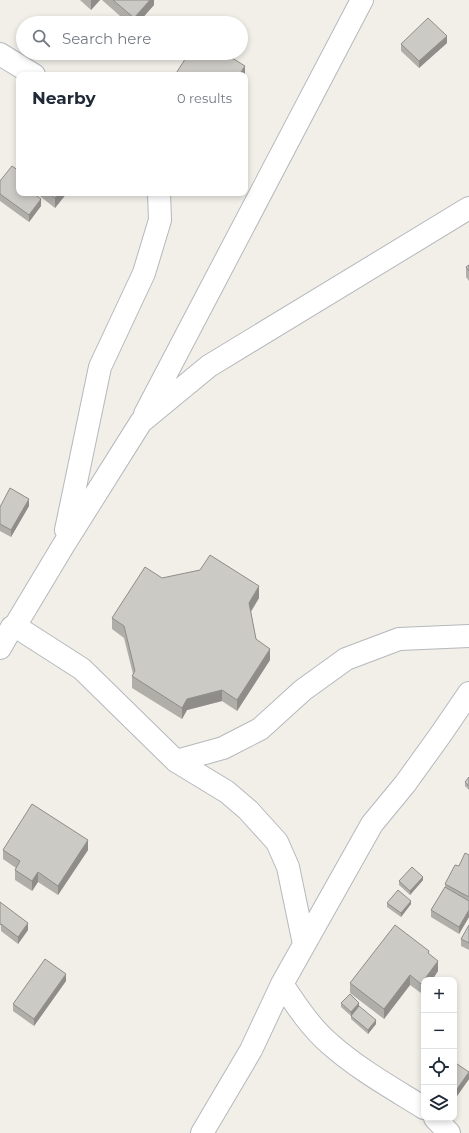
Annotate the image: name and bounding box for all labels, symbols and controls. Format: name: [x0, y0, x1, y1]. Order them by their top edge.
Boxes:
search box: [16, 16, 248, 60]
icon: search: [30, 27, 52, 49]
text: Search here: [62, 29, 151, 48]
text: Nearby: [32, 88, 96, 108]
text: 0 results: [177, 90, 232, 106]
map controls: [421, 977, 457, 1121]
button: +: [421, 977, 457, 1013]
button: −: [421, 1013, 457, 1049]
button: locate: [421, 1049, 457, 1085]
button: layers: [421, 1085, 457, 1121]

